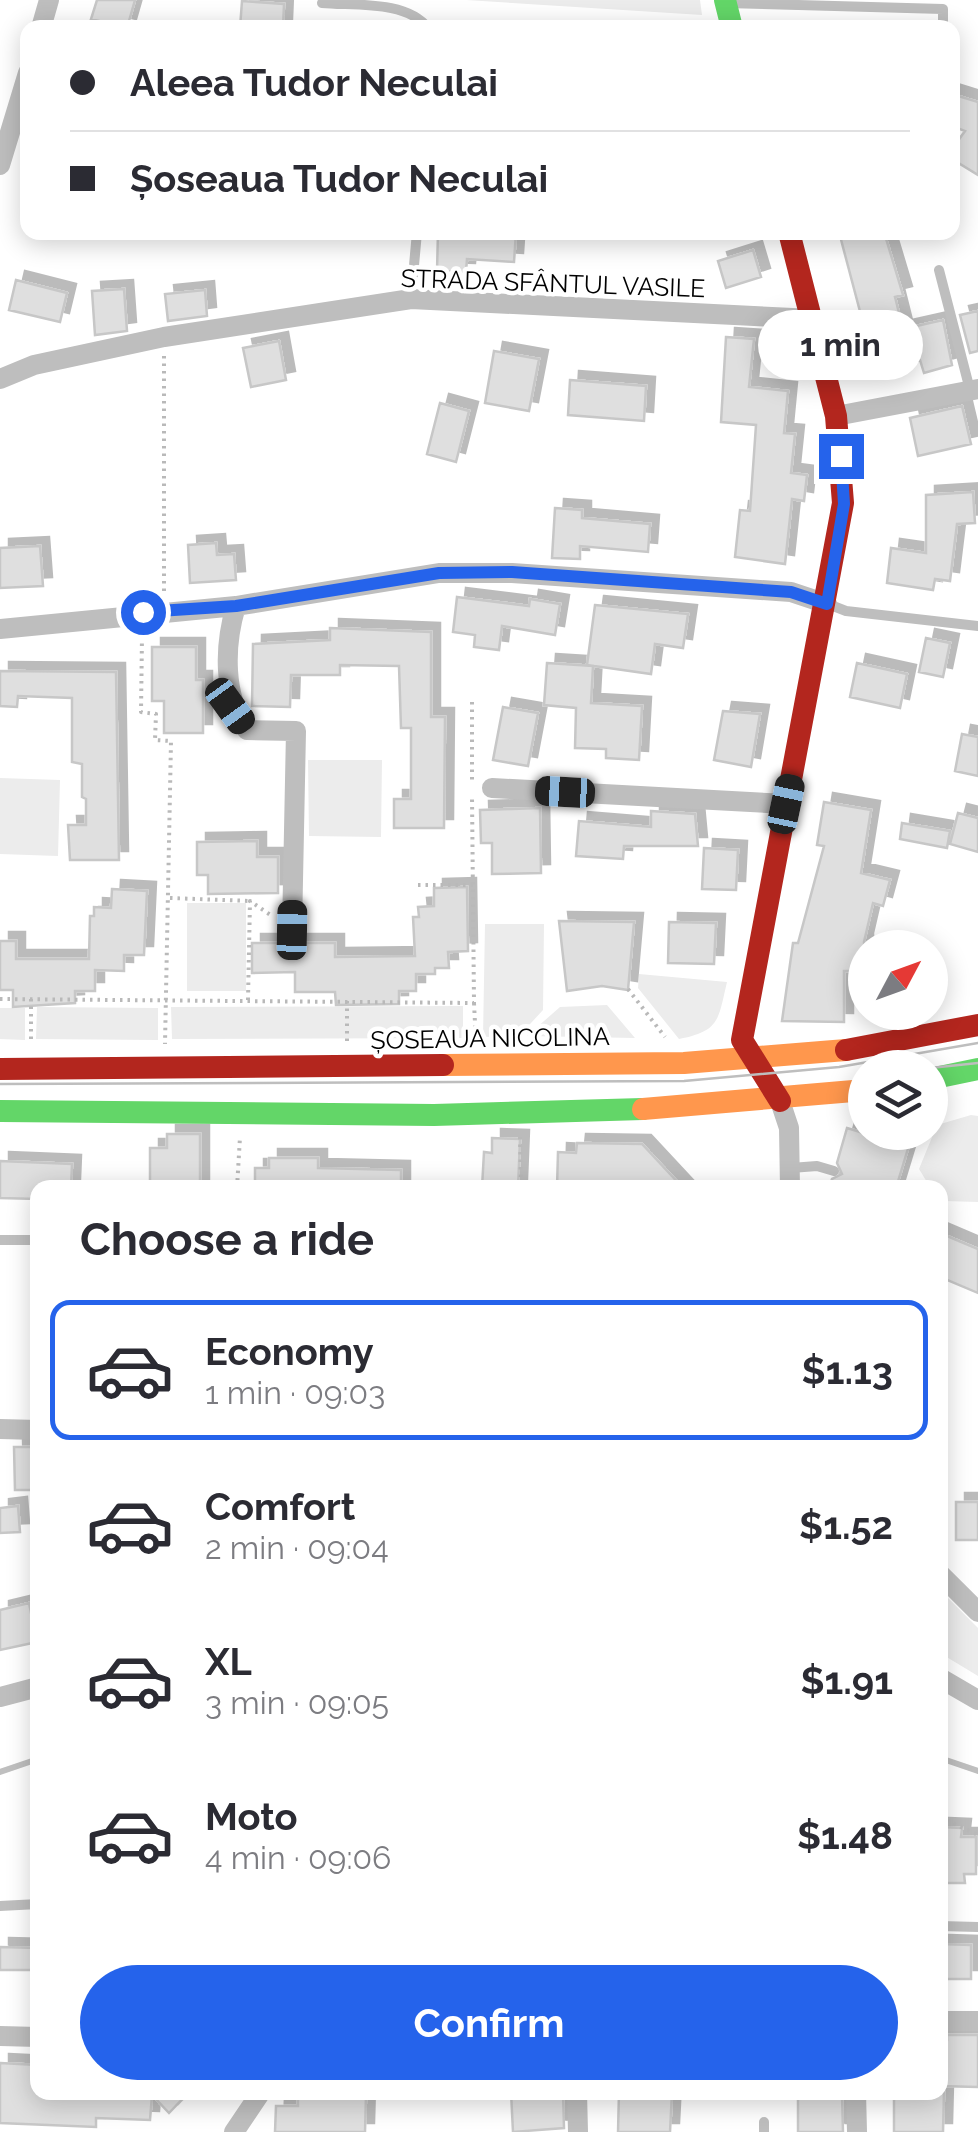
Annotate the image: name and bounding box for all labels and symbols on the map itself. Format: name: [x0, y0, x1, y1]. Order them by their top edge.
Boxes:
street label: STRADA SFÂNTUL VASILE: [400, 263, 706, 303]
callout: 1 min: [758, 311, 924, 381]
route end: [819, 434, 864, 479]
route start: [121, 590, 166, 635]
car: [200, 673, 260, 739]
car: [765, 772, 807, 836]
car: [534, 775, 596, 809]
car: [276, 900, 308, 960]
north arrow: [848, 930, 948, 1030]
street label: ȘOSEAUA NICOLINA: [370, 1021, 610, 1055]

